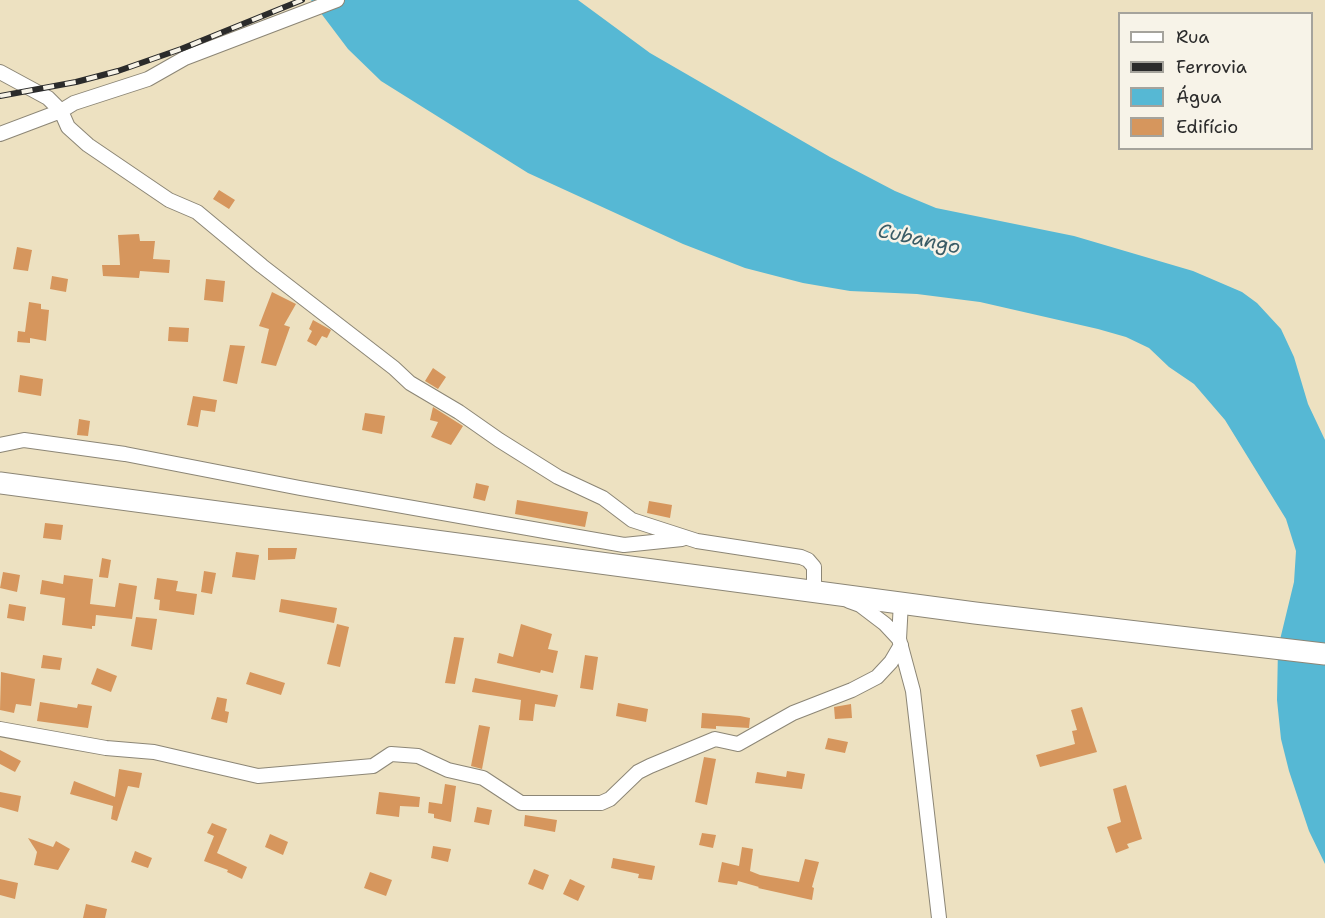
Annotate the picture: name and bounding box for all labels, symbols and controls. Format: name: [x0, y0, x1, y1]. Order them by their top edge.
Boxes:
legend: [1118, 12, 1313, 150]
text: Rua: [1176, 25, 1209, 49]
text: Ferrovia: [1176, 55, 1247, 79]
text: Água: [1176, 85, 1221, 109]
text: Edifício: [1176, 115, 1238, 139]
water label: Cubango: [875, 220, 963, 260]

